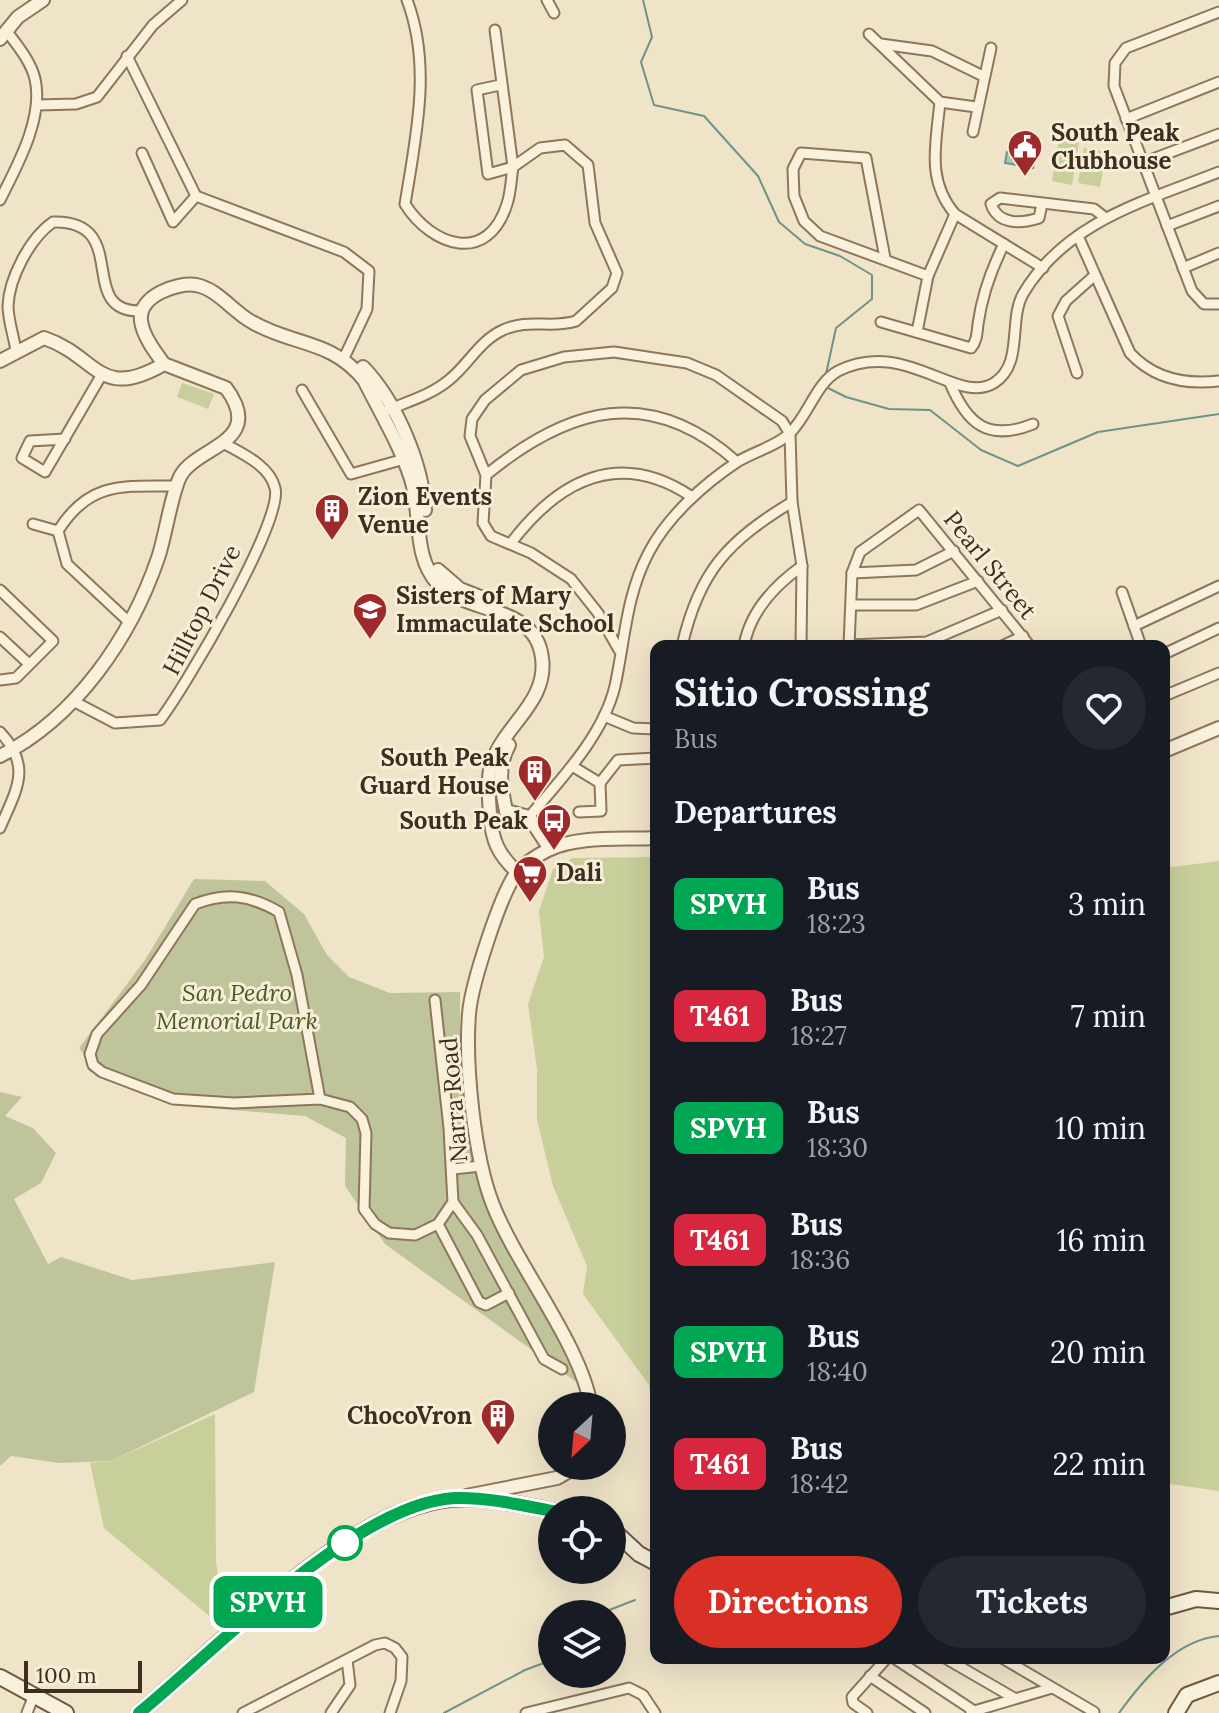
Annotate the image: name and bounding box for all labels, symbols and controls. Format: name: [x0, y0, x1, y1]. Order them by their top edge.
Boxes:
place label: South Peak Clubhouse: [1051, 117, 1179, 176]
public building icon: South Peak Clubhouse: [1006, 128, 1044, 178]
place label: Zion Events Venue: [358, 481, 492, 540]
building icon: Zion Events Venue: [313, 492, 351, 542]
street label: Pearl Street: [937, 504, 1044, 626]
street label: Hilltop Drive: [155, 539, 248, 680]
place label: Sisters of Mary Immaculate School: [396, 580, 614, 639]
school or university icon: Sisters of Mary Immaculate School: [351, 591, 389, 641]
button: heart: [1062, 666, 1146, 750]
text: Sitio Crossing: [674, 668, 929, 716]
text: Bus: [674, 722, 718, 755]
place label: South Peak Guard House: [360, 742, 509, 801]
building icon: South Peak Guard House: [516, 753, 554, 803]
text: Departures: [674, 793, 837, 831]
bus stop icon: South Peak: [535, 802, 573, 852]
place label: South Peak: [400, 805, 528, 836]
supermarket icon: Dali: [511, 854, 549, 904]
place label: Dali: [556, 857, 602, 888]
text: Bus: [807, 869, 860, 907]
text: 3 min: [1068, 885, 1146, 923]
text: SPVH: [690, 886, 767, 922]
text: 18:23: [807, 907, 866, 940]
park label: San Pedro Memorial Park: [156, 977, 318, 1036]
text: Bus: [790, 981, 843, 1019]
text: 7 min: [1071, 997, 1146, 1035]
text: T461: [690, 998, 750, 1034]
text: 18:27: [790, 1019, 847, 1052]
street label: Narra Road: [433, 1036, 474, 1164]
text: Bus: [807, 1093, 860, 1131]
text: 10 min: [1055, 1109, 1146, 1147]
text: SPVH: [690, 1110, 767, 1146]
text: 18:30: [807, 1131, 868, 1164]
text: Bus: [790, 1205, 843, 1243]
text: 16 min: [1056, 1221, 1146, 1259]
text: T461: [690, 1222, 750, 1258]
text: 18:36: [790, 1243, 850, 1276]
text: Bus: [807, 1317, 860, 1355]
text: 20 min: [1050, 1333, 1146, 1371]
text: SPVH: [690, 1334, 767, 1370]
text: 18:40: [807, 1355, 868, 1388]
north arrow: [538, 1392, 626, 1480]
map controls: [538, 1392, 626, 1688]
building icon: ChocoVron: [479, 1397, 517, 1447]
place label: ChocoVron: [347, 1400, 472, 1431]
text: Bus: [790, 1429, 843, 1467]
text: 22 min: [1052, 1445, 1146, 1483]
text: T461: [690, 1446, 750, 1482]
text: 18:42: [790, 1467, 849, 1500]
button: locate: [538, 1496, 626, 1584]
unlabelled marker: [328, 1526, 362, 1560]
button: Directions: [674, 1556, 902, 1648]
button: Tickets: [918, 1556, 1146, 1648]
line badge: SPVH: [212, 1576, 324, 1628]
text: SPVH: [229, 1584, 307, 1620]
button: layers: [538, 1600, 626, 1688]
scale bar: [24, 1657, 142, 1693]
text: 100 m: [36, 1661, 97, 1689]

